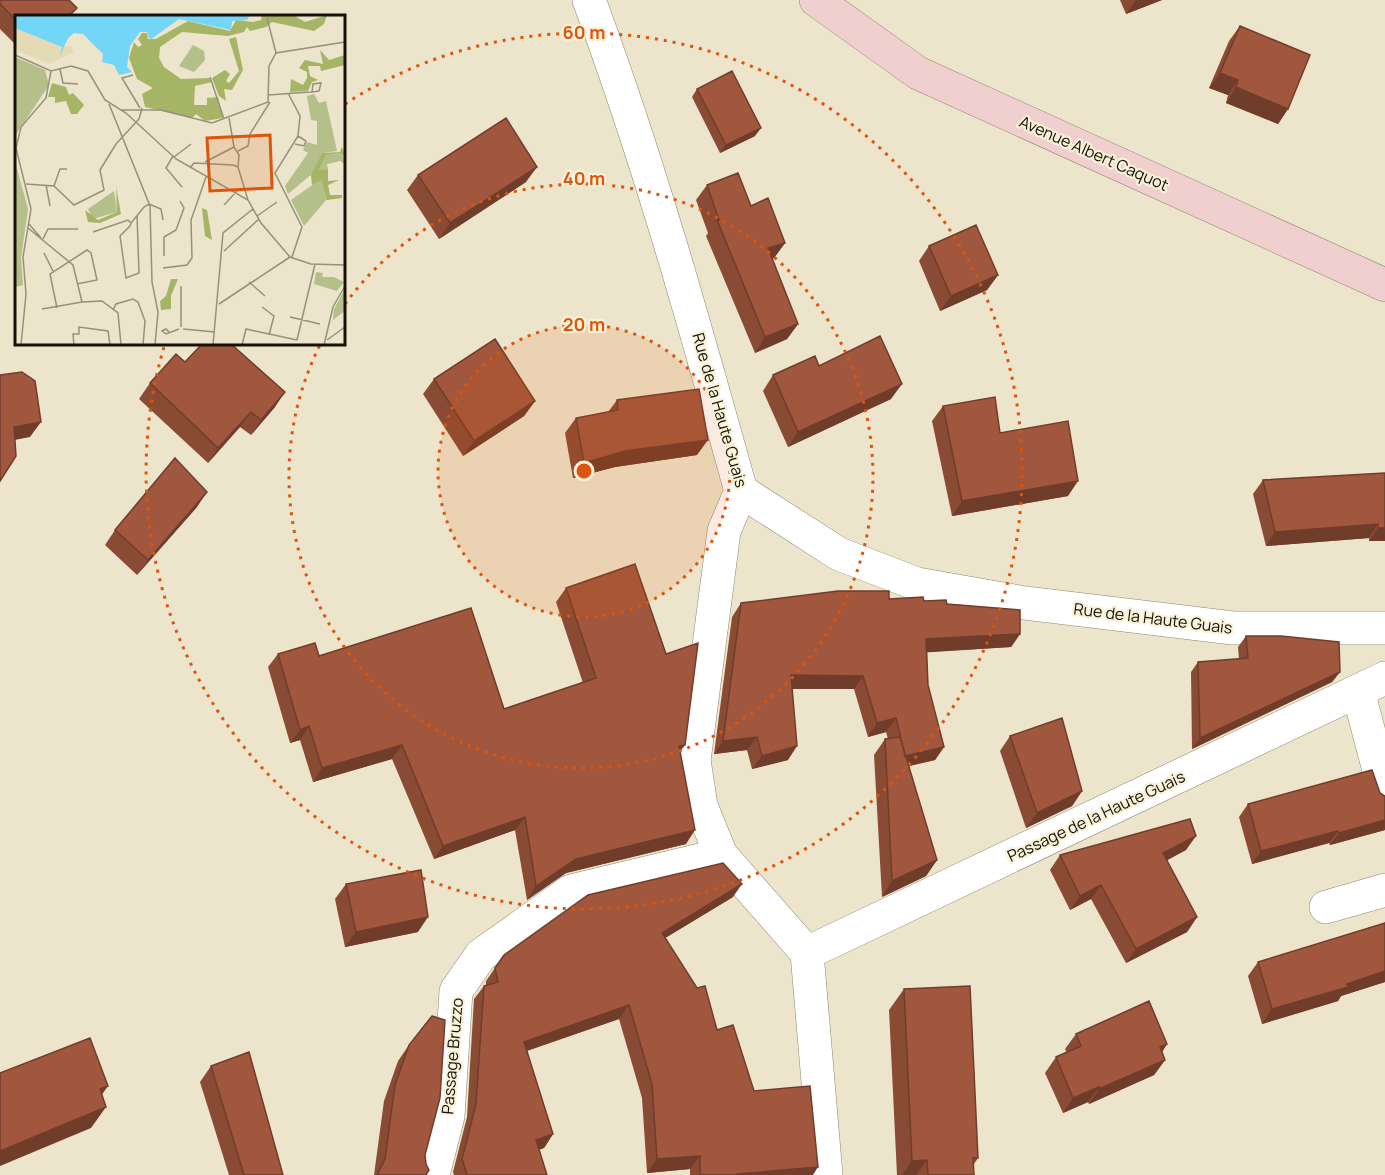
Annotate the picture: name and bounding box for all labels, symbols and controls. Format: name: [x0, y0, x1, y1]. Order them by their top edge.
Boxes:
inset map: [15, 15, 345, 345]
text: 60 m: [563, 20, 605, 44]
street label: Avenue Albert Caquot: [1016, 110, 1172, 196]
text: 40 m: [563, 166, 605, 190]
text: 20 m: [563, 312, 605, 336]
street label: Rue de la Haute Guais: [687, 330, 753, 490]
centre of rings: [574, 461, 594, 481]
street label: Rue de la Haute Guais: [1072, 597, 1234, 639]
street label: Passage de la Haute Guais: [1004, 765, 1188, 867]
street label: Passage Bruzzo: [436, 997, 468, 1115]

